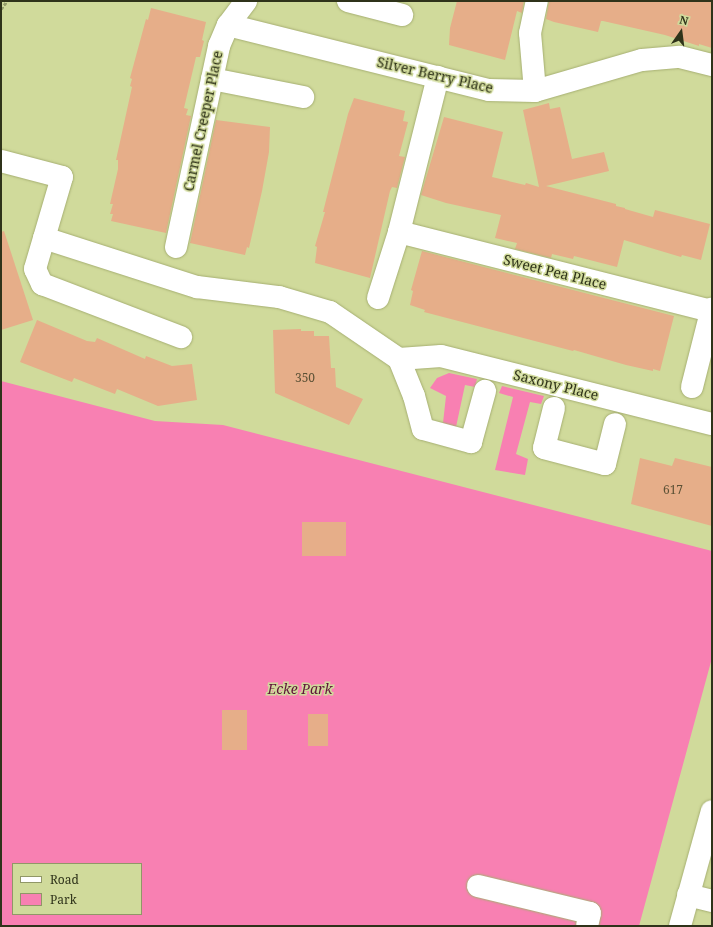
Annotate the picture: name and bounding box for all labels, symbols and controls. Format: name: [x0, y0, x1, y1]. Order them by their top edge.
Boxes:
north arrow: [661, 12, 701, 52]
text: N: [678, 12, 690, 28]
street label: Carmel Creeper Place: [180, 49, 226, 193]
street label: Silver Berry Place: [375, 53, 495, 97]
street label: Sweet Pea Place: [502, 251, 608, 293]
street label: Saxony Place: [512, 366, 600, 404]
house number: 350: [295, 371, 315, 385]
house number: 617: [663, 483, 683, 497]
park label: Ecke Park: [267, 681, 333, 697]
legend: [12, 863, 142, 915]
text: Road: [50, 871, 79, 888]
text: Park: [50, 891, 77, 908]

